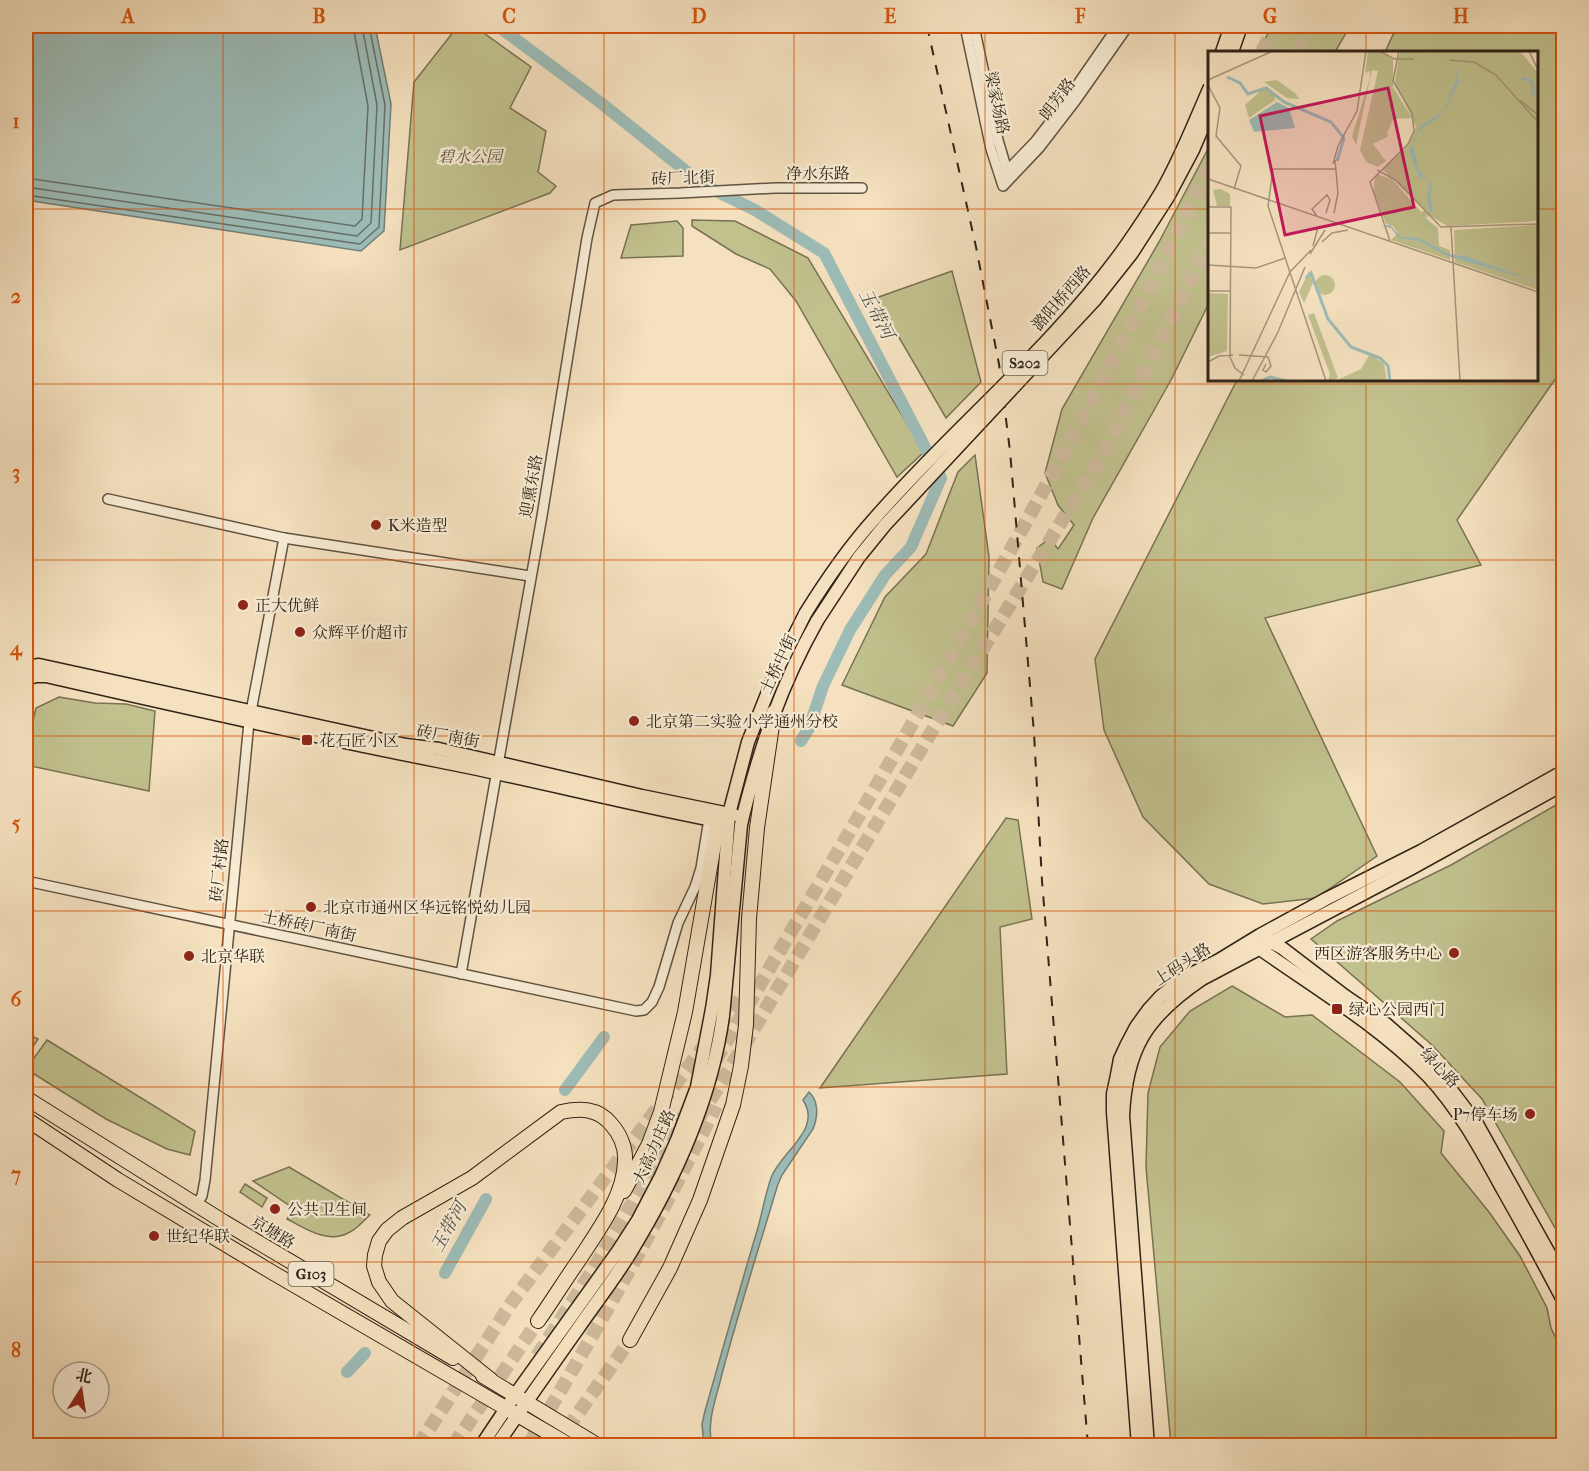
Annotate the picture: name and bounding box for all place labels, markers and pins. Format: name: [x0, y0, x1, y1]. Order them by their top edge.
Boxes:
place label: K米造型: [388, 516, 448, 535]
marker: K米造型: [369, 518, 383, 532]
place label: 正大优鲜: [255, 596, 319, 615]
marker: 正大优鲜: [236, 598, 250, 612]
place label: 众辉平价超市: [312, 623, 408, 642]
marker: 众辉平价超市: [293, 625, 307, 639]
place label: 北京第二实验小学通州分校: [646, 712, 838, 731]
marker: 北京第二实验小学通州分校: [627, 714, 641, 728]
place label: 花石匠小区: [319, 731, 399, 750]
marker: 花石匠小区: [300, 733, 314, 747]
place label: 北京市通州区华远铭悦幼儿园: [323, 898, 531, 917]
marker: 北京市通州区华远铭悦幼儿园: [304, 900, 318, 914]
place label: 西区游客服务中心: [1314, 944, 1442, 963]
marker: 西区游客服务中心: [1447, 946, 1461, 960]
place label: 北京华联: [201, 947, 265, 966]
marker: 北京华联: [182, 949, 196, 963]
place label: 绿心公园西门: [1349, 1000, 1445, 1019]
marker: 绿心公园西门: [1330, 1002, 1344, 1016]
place label: P7停车场: [1453, 1105, 1518, 1124]
marker: P7停车场: [1523, 1107, 1537, 1121]
place label: 公共卫生间: [287, 1200, 367, 1219]
marker: 公共卫生间: [268, 1202, 282, 1216]
place label: 世纪华联: [166, 1227, 230, 1246]
marker: 世纪华联: [147, 1229, 161, 1243]

